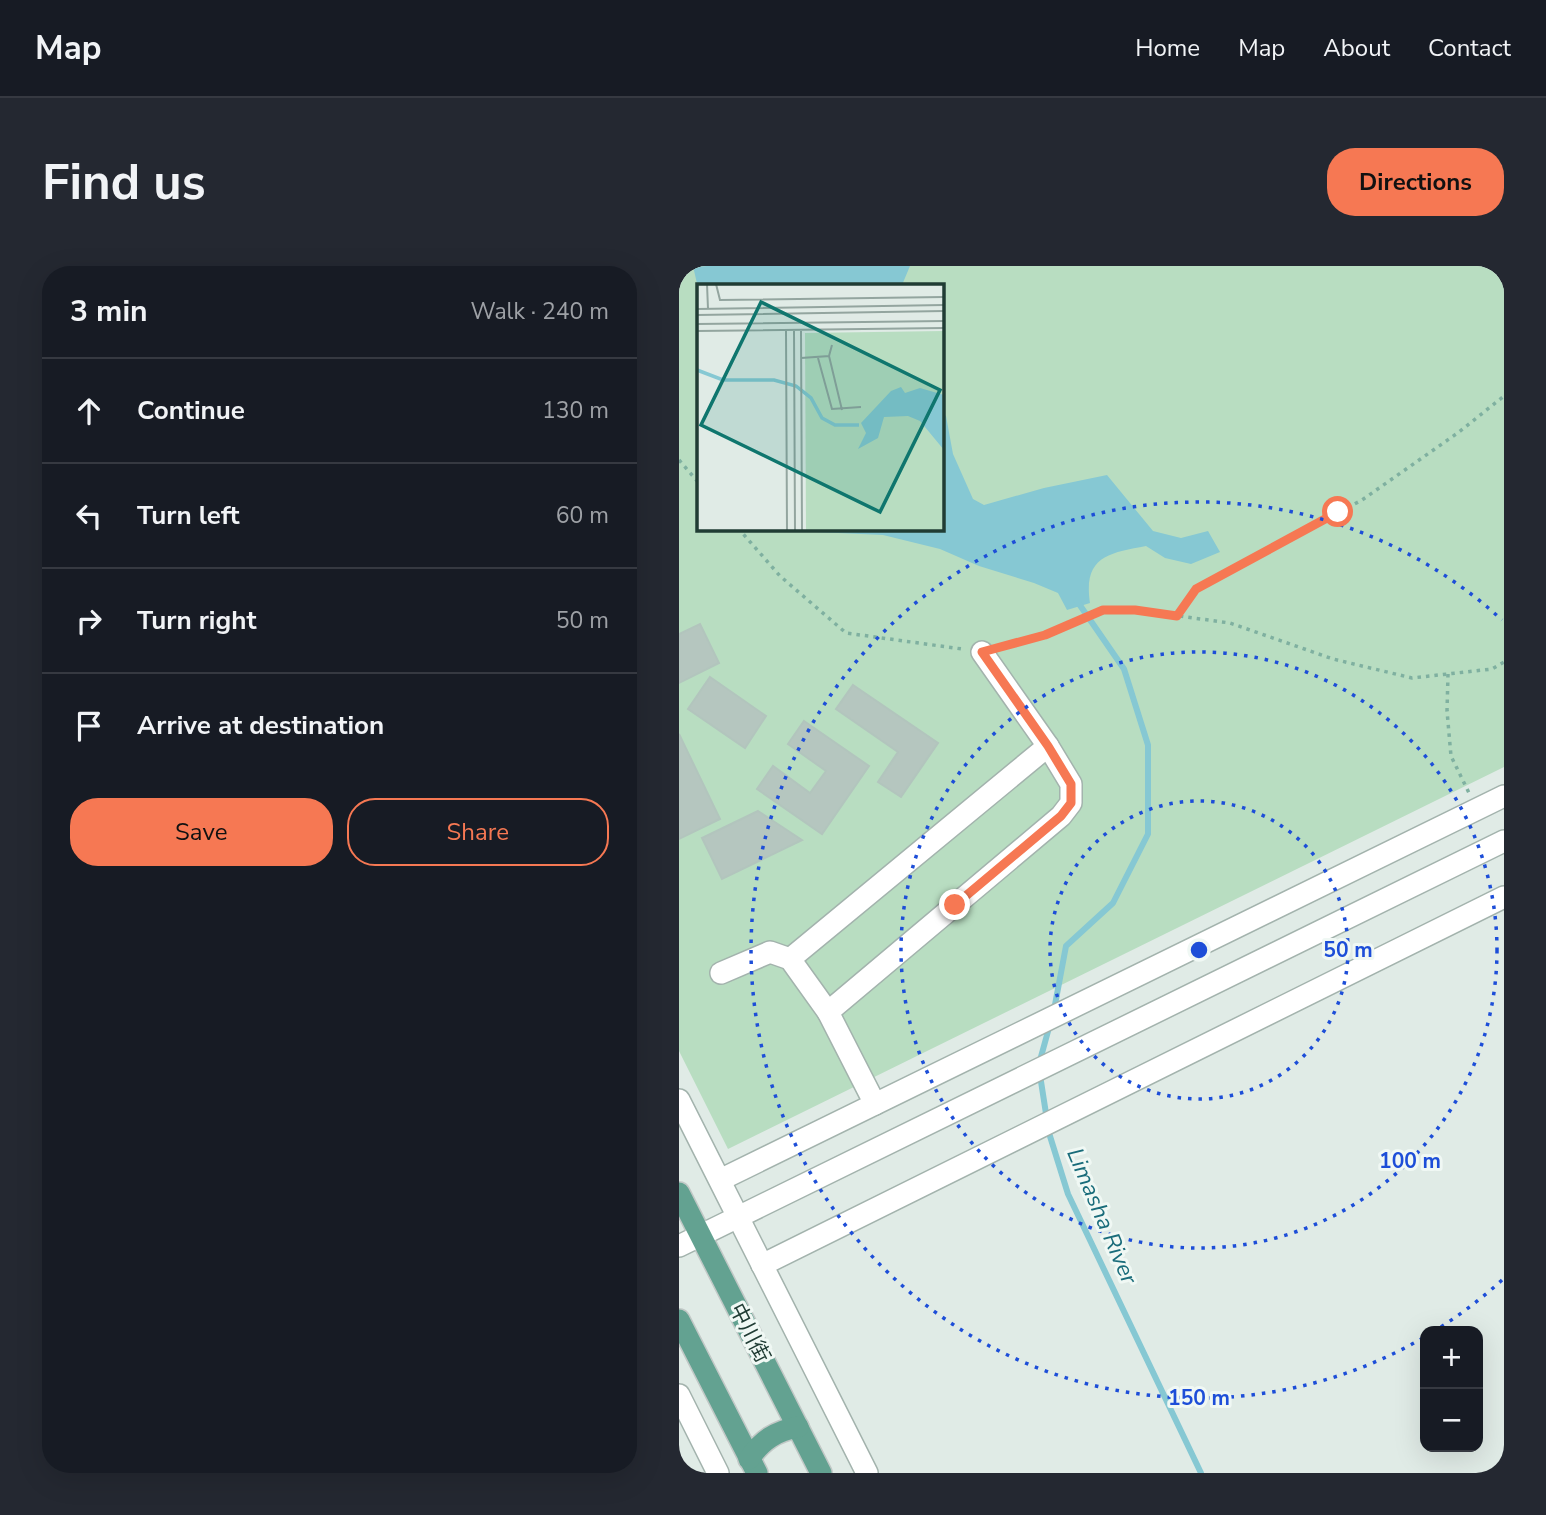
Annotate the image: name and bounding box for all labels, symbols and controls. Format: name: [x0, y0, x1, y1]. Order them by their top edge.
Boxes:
text: Map: [35, 26, 102, 71]
text: Home: [1135, 32, 1200, 64]
text: Map: [1238, 32, 1285, 64]
text: About: [1323, 32, 1390, 64]
text: Contact: [1428, 32, 1511, 64]
button: Directions: [1327, 148, 1504, 216]
text: Find us: [42, 149, 206, 216]
inset map: [697, 284, 943, 530]
text: 3 min: [70, 291, 148, 332]
text: Walk · 240 m: [470, 296, 609, 327]
icon: ahead: [70, 392, 108, 430]
text: Continue: [137, 393, 245, 428]
text: 130 m: [542, 395, 609, 426]
route start: [1322, 496, 1353, 527]
icon: left: [70, 497, 108, 535]
text: Turn left: [137, 498, 240, 533]
text: 60 m: [556, 500, 609, 531]
icon: right: [70, 602, 108, 640]
text: Turn right: [137, 603, 256, 638]
text: 50 m: [556, 605, 609, 636]
icon: arrive: [70, 707, 108, 745]
text: Arrive at destination: [137, 708, 384, 743]
button: Save: [70, 798, 333, 866]
button: Share: [347, 798, 609, 866]
route end: [939, 889, 970, 920]
text: 50 m: [1323, 936, 1373, 964]
centre of rings: [1187, 938, 1211, 962]
water label: Limasha River: [1059, 1143, 1145, 1289]
text: 100 m: [1379, 1147, 1441, 1175]
street label: 中川街: [723, 1299, 777, 1367]
map controls: [1420, 1326, 1483, 1452]
button: +: [1420, 1326, 1483, 1389]
text: 150 m: [1168, 1384, 1230, 1412]
button: −: [1420, 1389, 1483, 1452]

